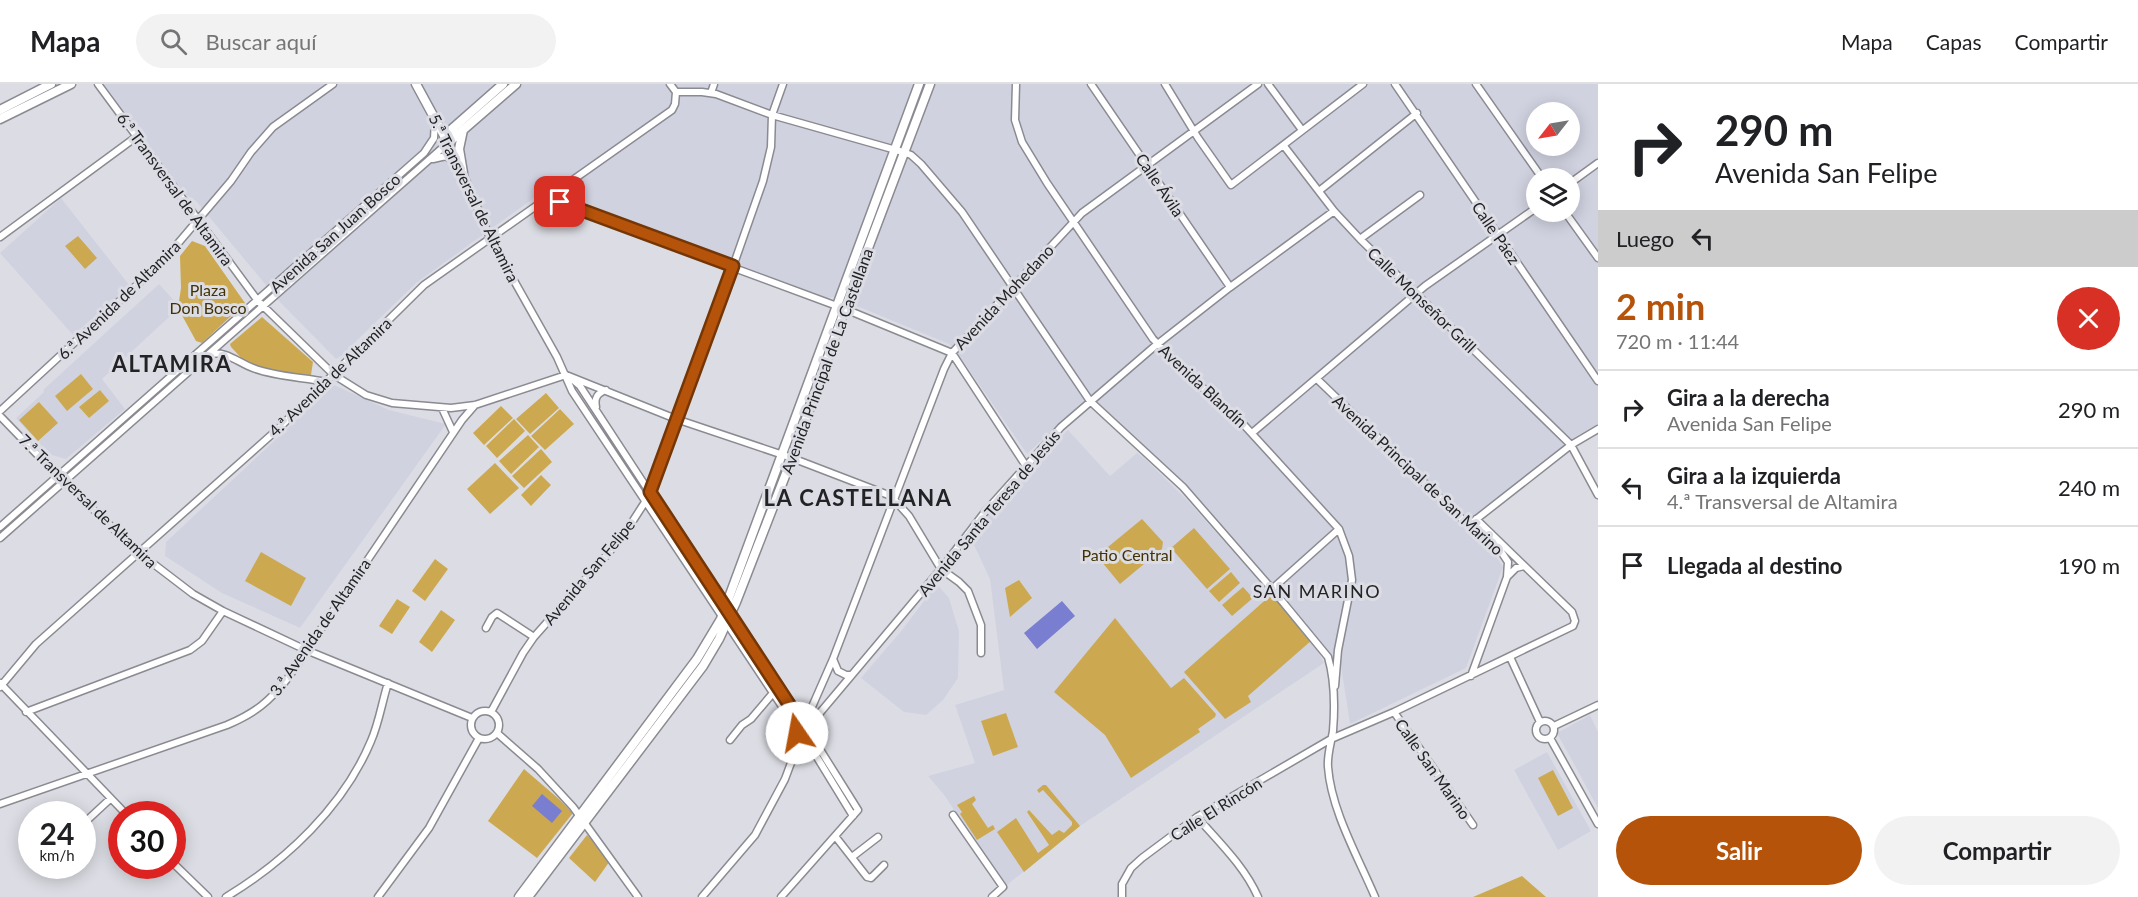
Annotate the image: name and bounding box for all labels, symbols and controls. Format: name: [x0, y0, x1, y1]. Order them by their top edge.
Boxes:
search box: [136, 14, 556, 68]
text: Mapa: [30, 24, 100, 58]
icon: search: [157, 25, 190, 58]
text: Buscar aquí: [205, 28, 317, 55]
text: Mapa: [1841, 29, 1893, 54]
text: Capas: [1926, 29, 1982, 54]
text: Compartir: [2015, 29, 2108, 54]
north arrow: [1526, 102, 1580, 156]
map controls: [1526, 102, 1580, 222]
text: 290 m: [1715, 105, 1833, 155]
street label: 6.ª Transversal de Altamira: [113, 108, 237, 269]
icon: right: [1616, 108, 1694, 186]
street label: 5.ª Transversal de Altamira: [425, 111, 523, 285]
street label: Calle Ávila: [1132, 149, 1188, 220]
text: Avenida San Felipe: [1715, 156, 1937, 189]
button: layers: [1526, 168, 1580, 222]
street label: Avenida San Juan Bosco: [266, 169, 404, 296]
pin: [534, 176, 585, 227]
icon: arrive: [543, 185, 576, 218]
street label: Calle Páez: [1468, 198, 1524, 268]
icon: left: [1686, 222, 1719, 255]
text: Luego: [1616, 225, 1674, 252]
street label: 6.ª Avenida de Altamira: [53, 236, 184, 363]
street label: Avenida Mohedano: [950, 240, 1057, 353]
street label: Calle Monseñor Grill: [1364, 243, 1480, 356]
street label: Avenida Principal de La Castellana: [777, 245, 876, 476]
park label: Plaza Don Bosco: [170, 280, 246, 317]
text: 2 min: [1616, 284, 1705, 328]
button: close: [2057, 287, 2120, 350]
street label: 4.ª Avenida de Altamira: [264, 313, 395, 440]
text: 720 m · 11:44: [1616, 329, 1739, 353]
street label: Avenida Blandín: [1156, 340, 1251, 431]
district label: ALTAMIRA: [111, 350, 232, 377]
text: Gira a la derecha: [1667, 384, 1830, 411]
street label: Avenida Principal de San Marino: [1329, 391, 1507, 559]
icon: right: [1616, 393, 1649, 426]
text: 290 m: [2058, 396, 2120, 423]
text: Avenida San Felipe: [1667, 411, 1832, 435]
street label: Avenida Santa Teresa de Jesús: [914, 426, 1064, 599]
street label: 7.ª Transversal de Altamira: [15, 430, 161, 572]
text: Gira a la izquierda: [1667, 462, 1841, 489]
icon: left: [1616, 471, 1649, 504]
text: 240 m: [2058, 474, 2120, 501]
district label: LA CASTELLANA: [764, 484, 952, 511]
text: 4.ª Transversal de Altamira: [1667, 489, 1898, 513]
street label: Avenida San Felipe: [539, 515, 638, 628]
park label: Patio Central: [1081, 545, 1173, 564]
icon: arrive: [1616, 549, 1649, 582]
text: Llegada al destino: [1667, 552, 1843, 579]
text: 190 m: [2058, 552, 2120, 579]
street label: 3.ª Avenida de Altamira: [265, 555, 374, 699]
district label: SAN MARINO: [1253, 580, 1381, 602]
position arrow: [765, 701, 829, 765]
street label: Calle San Marino: [1392, 715, 1475, 823]
street label: Calle El Rincón: [1167, 773, 1265, 844]
speed limit sign: 30: [108, 801, 186, 879]
text: 24: [40, 815, 74, 851]
button: Salir: [1616, 816, 1862, 885]
button: Compartir: [1874, 816, 2120, 885]
text: km/h: [39, 846, 75, 864]

